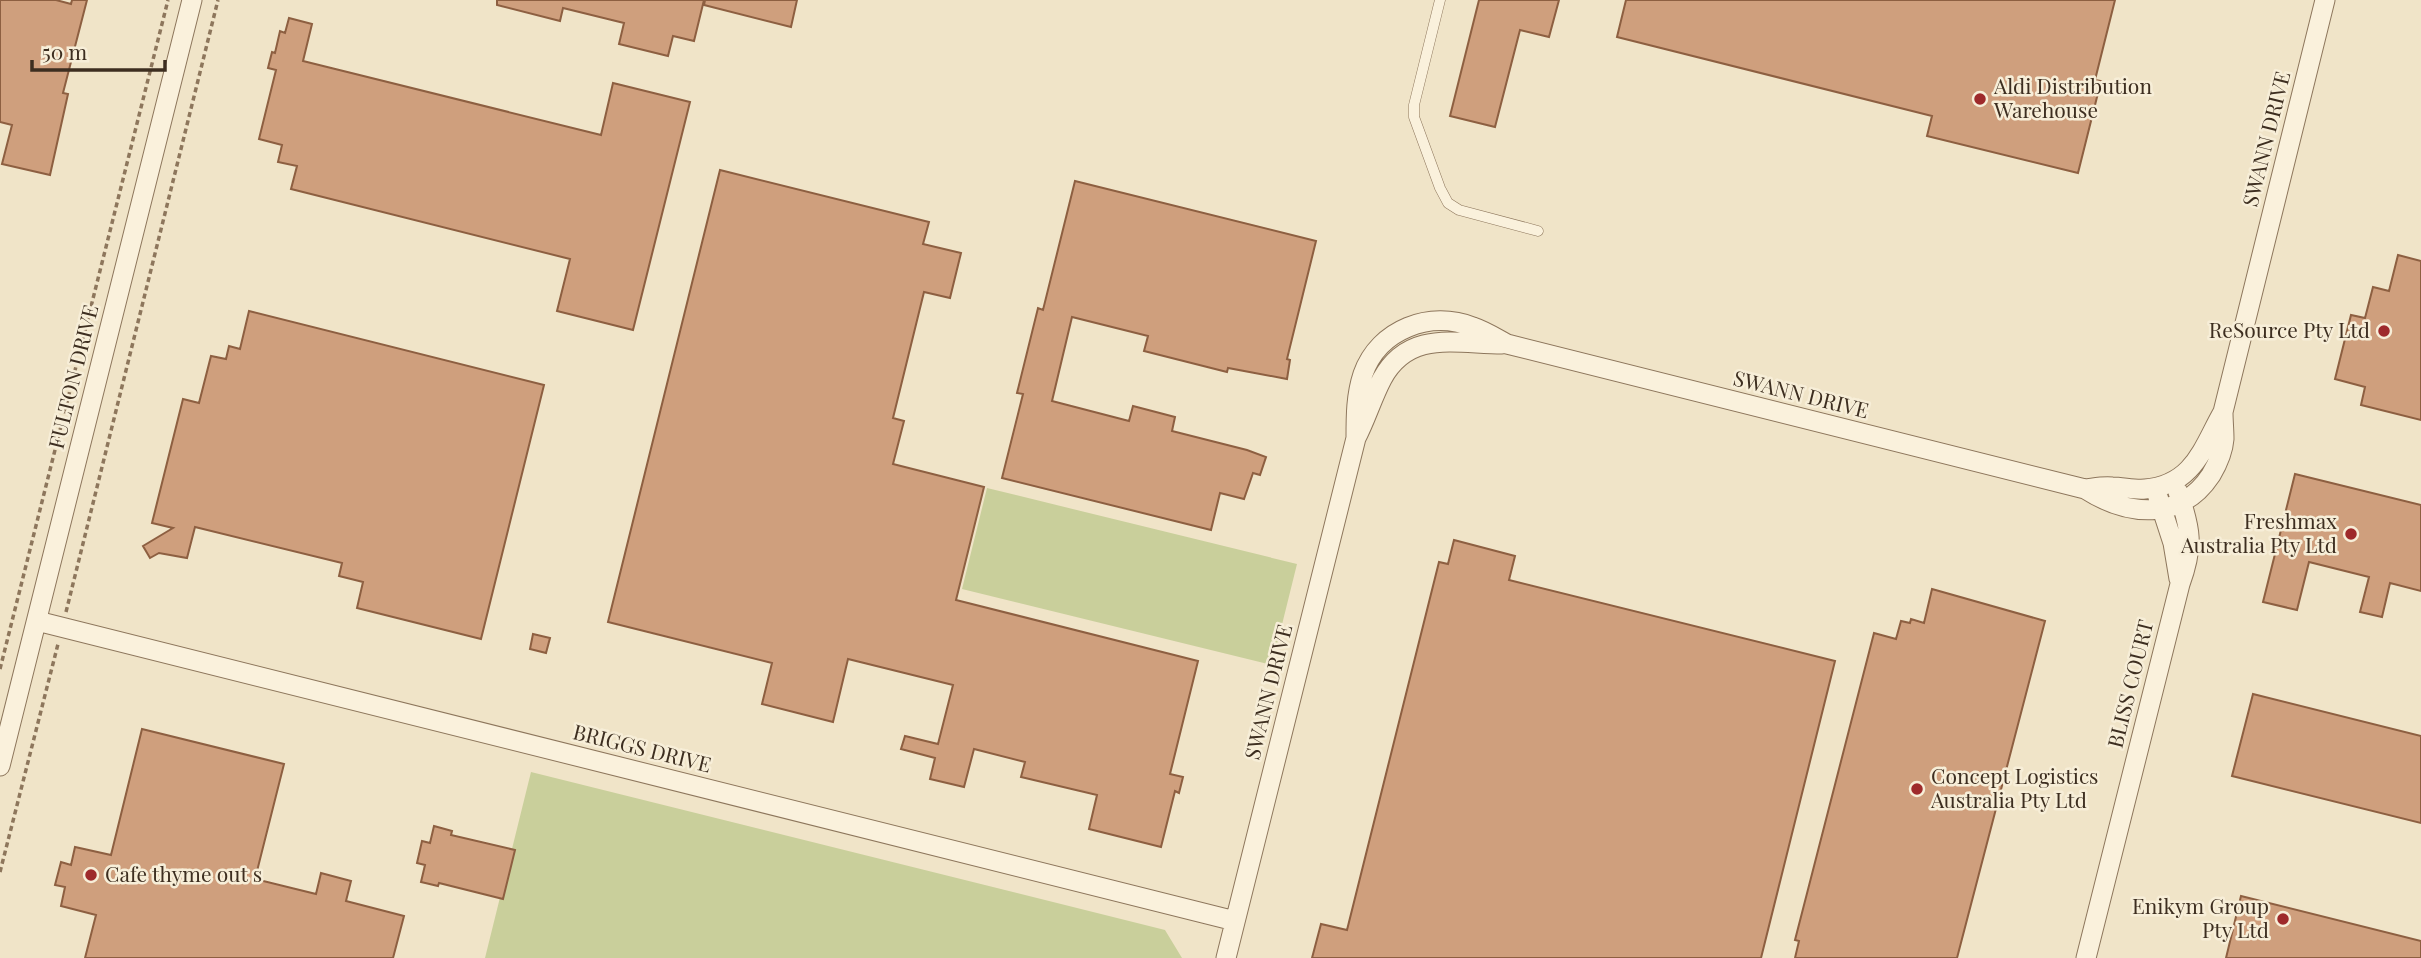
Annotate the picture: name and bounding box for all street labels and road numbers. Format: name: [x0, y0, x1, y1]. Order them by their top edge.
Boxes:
street label: SWANN DRIVE: [2235, 68, 2295, 209]
street label: FULTON DRIVE: [41, 302, 103, 451]
street label: SWANN DRIVE: [1731, 363, 1872, 423]
street label: BLISS COURT: [2100, 617, 2158, 750]
street label: SWANN DRIVE: [1237, 621, 1297, 762]
street label: BRIGGS DRIVE: [571, 716, 714, 778]

